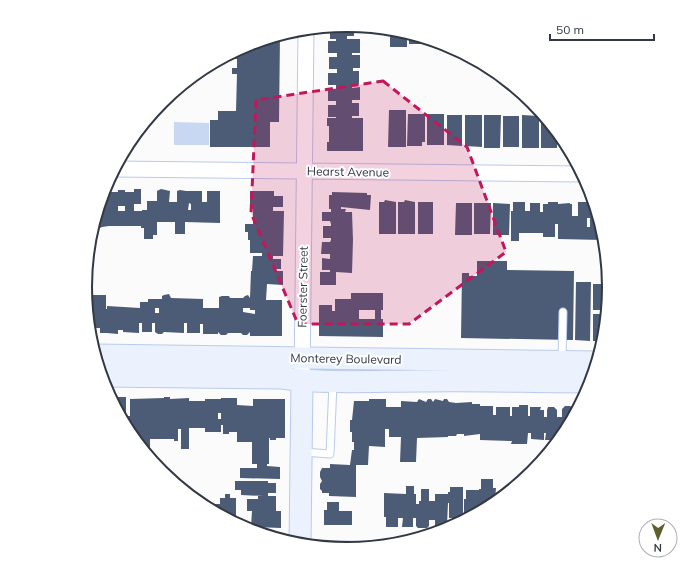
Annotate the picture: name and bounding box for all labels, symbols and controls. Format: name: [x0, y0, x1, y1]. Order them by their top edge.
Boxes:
scale bar: [550, 16, 654, 42]
text: 50 m: [556, 22, 584, 37]
street label: Hearst Avenue: [307, 163, 389, 180]
street label: Foerster Street: [294, 246, 311, 328]
street label: Monterey Boulevard: [290, 350, 402, 367]
north arrow: [638, 518, 678, 558]
text: N: [654, 541, 662, 555]

